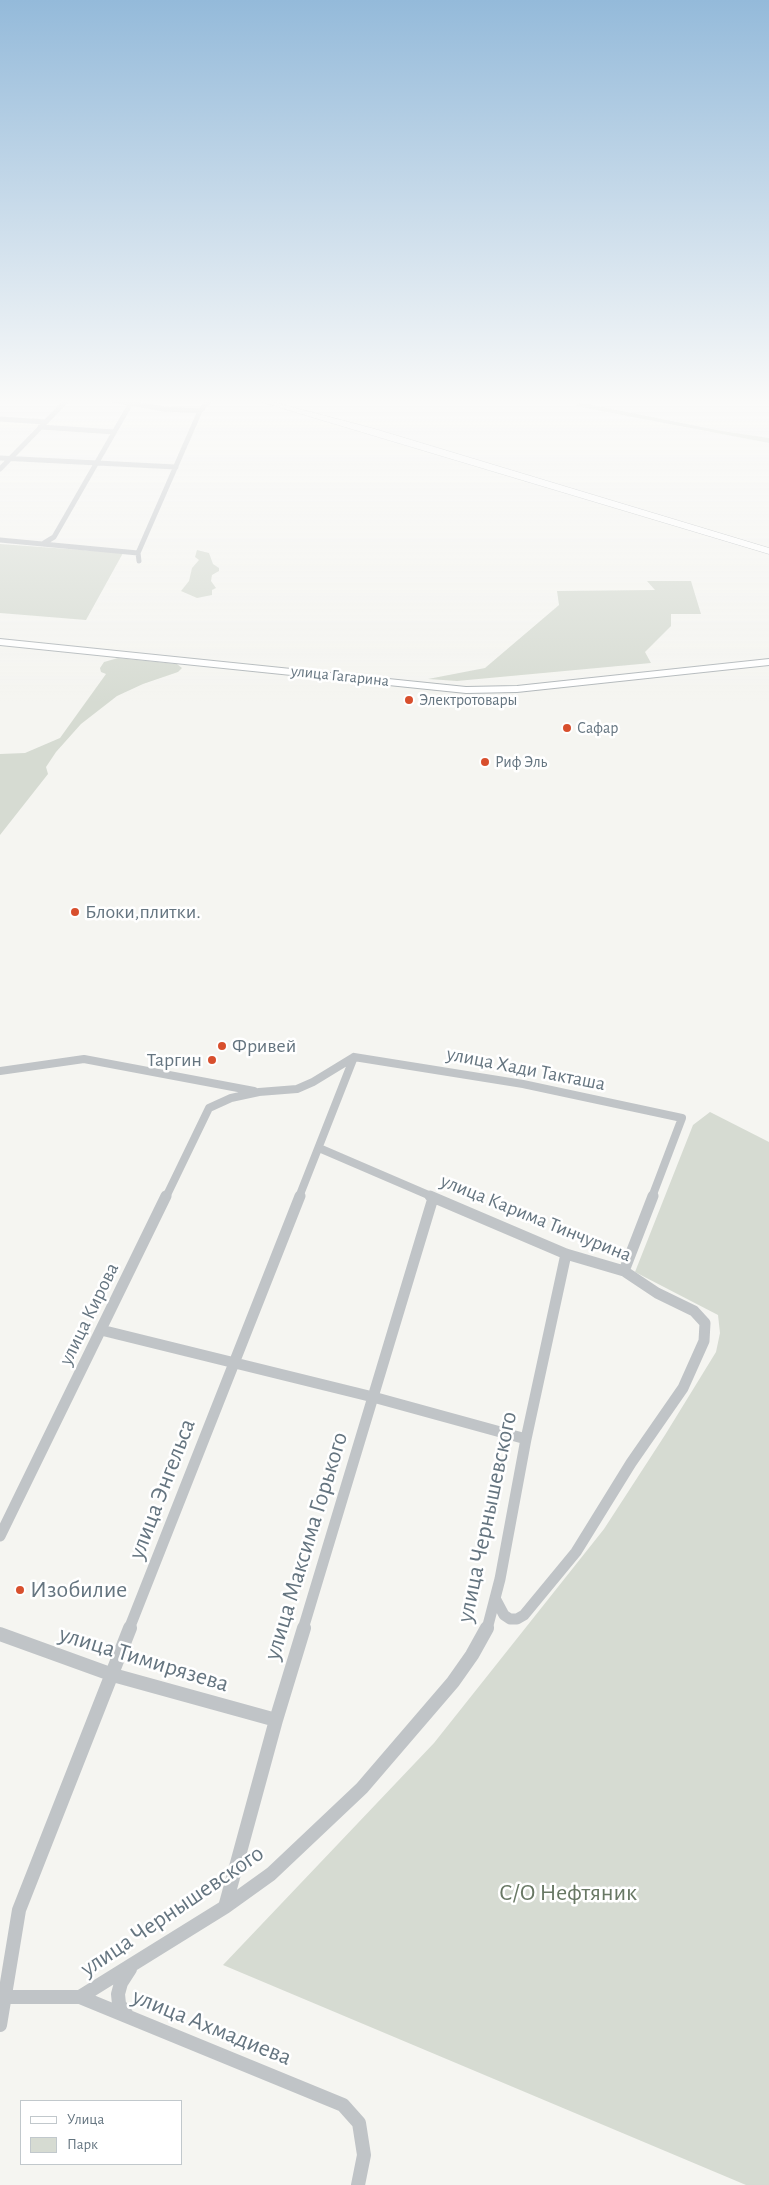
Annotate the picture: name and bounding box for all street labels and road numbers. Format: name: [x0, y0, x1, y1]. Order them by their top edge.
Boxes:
street label: улица Гагарина: [290, 661, 390, 691]
street label: улица Хади Такташа: [445, 1042, 607, 1096]
street label: улица Карима Тинчурина: [437, 1169, 635, 1267]
street label: улица Кирова: [54, 1259, 124, 1369]
street label: улица Чернышевского: [451, 1409, 523, 1625]
street label: улица Энгельса: [122, 1415, 202, 1563]
street label: улица Максима Горького: [258, 1429, 354, 1663]
street label: улица Тимирязева: [56, 1619, 232, 1699]
street label: улица Чернышевского: [75, 1839, 269, 1983]
street label: улица Ахмадиева: [128, 1982, 296, 2072]

